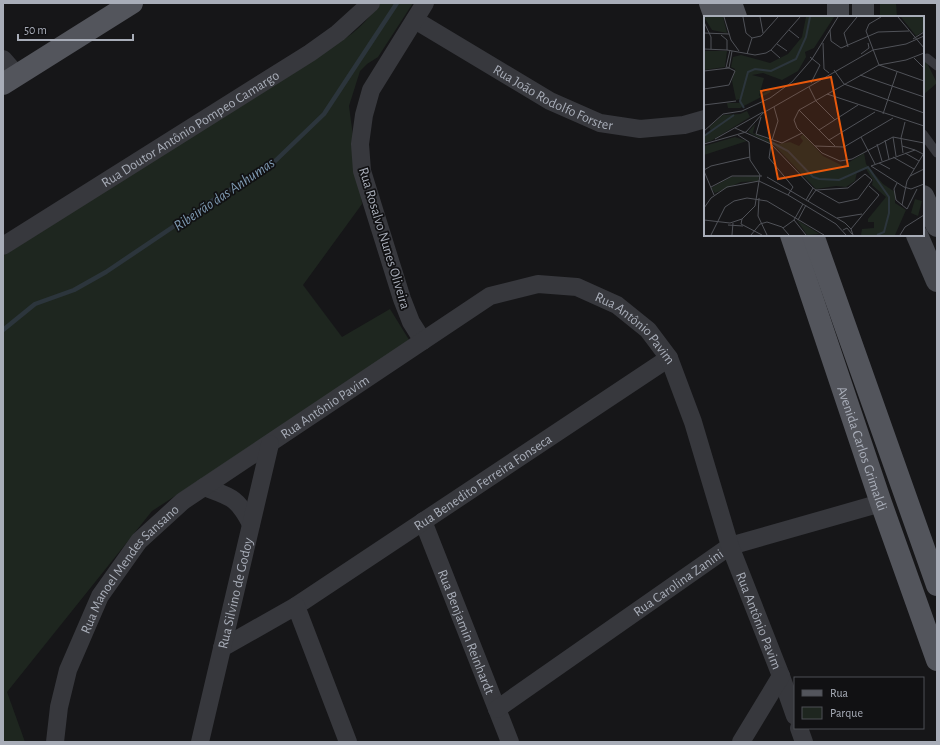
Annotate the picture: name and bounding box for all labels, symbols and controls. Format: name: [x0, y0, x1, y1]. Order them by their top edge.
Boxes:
scale bar: [18, 16, 133, 42]
inset map: [704, 16, 924, 236]
text: 50 m: [24, 24, 47, 36]
street label: Rua João Rodolfo Forster: [491, 63, 614, 133]
street label: Rua Doutor Antônio Pompeo Camargo: [99, 68, 282, 190]
water label: Ribeirão das Anhumas: [171, 155, 278, 234]
street label: Rua Rosalvo Nunes Oliveira: [356, 166, 412, 311]
street label: Rua Antônio Pavim: [593, 290, 677, 367]
street label: Rua Antônio Pavim: [278, 373, 372, 442]
street label: Avenida Carlos Grimaldi: [834, 385, 889, 513]
street label: Rua Benedito Ferreira Fonseca: [412, 432, 555, 534]
street label: Rua Manoel Mendes Sansano: [79, 502, 182, 636]
street label: Rua Silvino de Godoy: [216, 536, 256, 650]
street label: Rua Carolina Zanini: [631, 547, 726, 619]
street label: Rua Benjamin Reinhardt: [435, 568, 497, 697]
street label: Rua Antônio Pavim: [733, 570, 784, 671]
legend: [794, 677, 924, 729]
text: Rua: [830, 687, 849, 699]
text: Parque: [830, 707, 863, 719]

